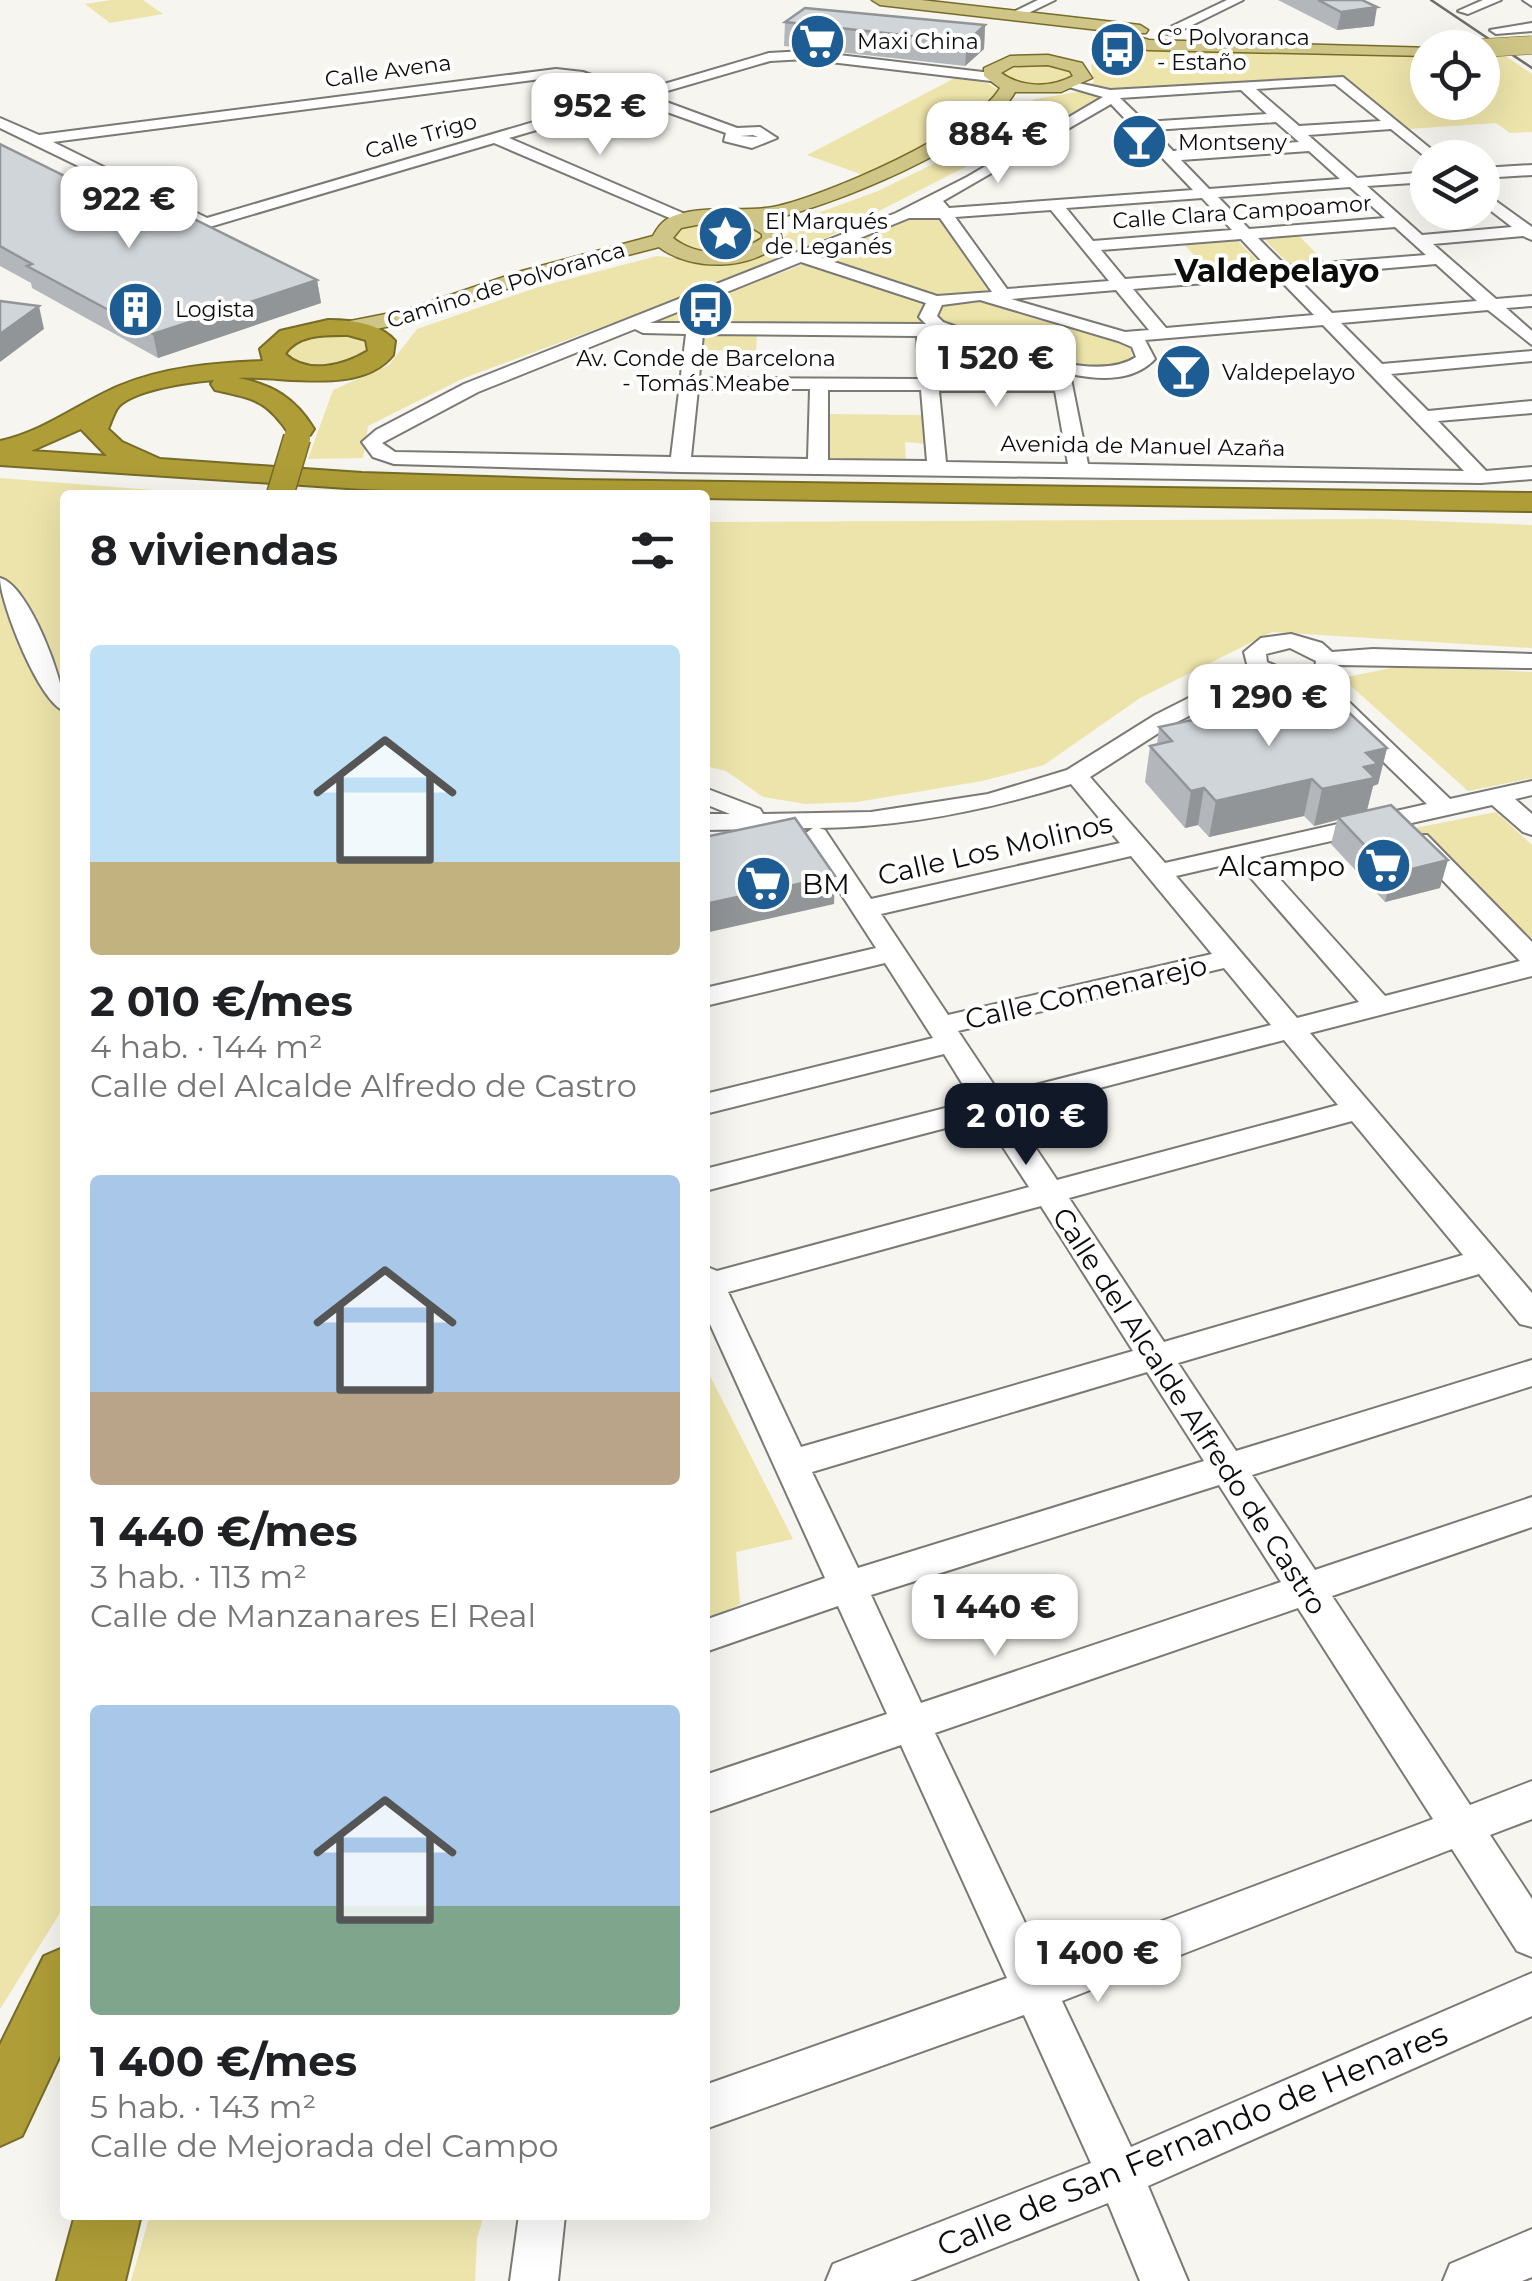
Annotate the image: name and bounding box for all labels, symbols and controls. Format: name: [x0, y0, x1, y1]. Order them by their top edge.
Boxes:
supermarket icon: Maxi China: [788, 11, 848, 71]
bus stop icon: Cº Polvoranca - Estaño: [1088, 20, 1148, 80]
place label: Cº Polvoranca - Estaño: [1157, 24, 1310, 76]
place label: Maxi China: [857, 28, 979, 55]
map controls: [1410, 30, 1500, 230]
button: locate: [1410, 30, 1500, 120]
street label: Calle Avena: [323, 49, 453, 93]
pin: 952 €: [530, 73, 670, 158]
text: 952 €: [553, 86, 647, 125]
pin: 884 €: [928, 101, 1068, 186]
street label: Calle Trigo: [362, 107, 480, 165]
bar icon: Montseny: [1109, 112, 1169, 172]
text: 884 €: [948, 114, 1048, 153]
place label: Montseny: [1178, 129, 1287, 156]
button: layers: [1410, 140, 1500, 230]
pin: 922 €: [59, 166, 199, 251]
text: 922 €: [82, 179, 176, 218]
street label: Calle Clara Campoamor: [1111, 189, 1373, 235]
place icon: El Marqués de Leganés: [696, 204, 756, 264]
place label: El Marqués de Leganés: [765, 208, 892, 260]
street label: Camino de Polvoranca: [384, 236, 628, 334]
district label: Valdepelayo: [1174, 251, 1379, 290]
building icon: Logista: [106, 279, 166, 339]
bus stop icon: Av. Conde de Barcelona - Tomás Meabe: [676, 280, 736, 340]
place label: Logista: [175, 296, 255, 323]
pin: 1 520 €: [904, 325, 1088, 410]
text: 1 520 €: [938, 338, 1054, 377]
bar icon: Valdepelayo: [1153, 342, 1213, 402]
place label: Av. Conde de Barcelona - Tomás Meabe: [576, 345, 836, 397]
place label: Valdepelayo: [1222, 359, 1355, 386]
street label: Avenida de Manuel Azaña: [1000, 430, 1286, 462]
icon: filters: [625, 523, 680, 578]
text: 8 viviendas: [90, 524, 338, 576]
pin: 1 290 €: [1177, 664, 1361, 749]
text: 1 290 €: [1210, 677, 1328, 716]
icon: home: [295, 710, 475, 890]
street label: Calle Los Molinos: [874, 805, 1116, 893]
supermarket icon: Alcampo: [1354, 836, 1414, 896]
place label: Alcampo: [1219, 849, 1345, 883]
supermarket icon: BM: [733, 854, 793, 914]
place label: BM: [802, 867, 850, 901]
street label: Calle Comenarejo: [962, 948, 1210, 1036]
text: 2 010 €/mes: [90, 975, 353, 1027]
text: 4 hab. · 144 m²: [90, 1027, 323, 1066]
text: Calle del Alcalde Alfredo de Castro: [90, 1066, 637, 1105]
pin: 2 010 €: [934, 1083, 1118, 1168]
text: 2 010 €: [967, 1096, 1085, 1135]
street label: Calle del Alcalde Alfredo de Castro: [1045, 1201, 1335, 1621]
icon: home: [295, 1240, 475, 1420]
text: 1 440 €/mes: [90, 1505, 358, 1557]
text: 3 hab. · 113 m²: [90, 1557, 307, 1596]
pin: 1 440 €: [903, 1574, 1087, 1659]
text: 1 440 €: [934, 1587, 1056, 1626]
text: Calle de Manzanares El Real: [90, 1596, 536, 1635]
icon: home: [295, 1770, 475, 1950]
pin: 1 400 €: [1006, 1920, 1190, 2005]
text: 1 400 €: [1037, 1933, 1159, 1972]
street label: Calle de San Fernando de Henares: [931, 2013, 1453, 2265]
text: 1 400 €/mes: [90, 2035, 357, 2087]
text: 5 hab. · 143 m²: [90, 2087, 316, 2126]
text: Calle de Mejorada del Campo: [90, 2126, 559, 2165]

